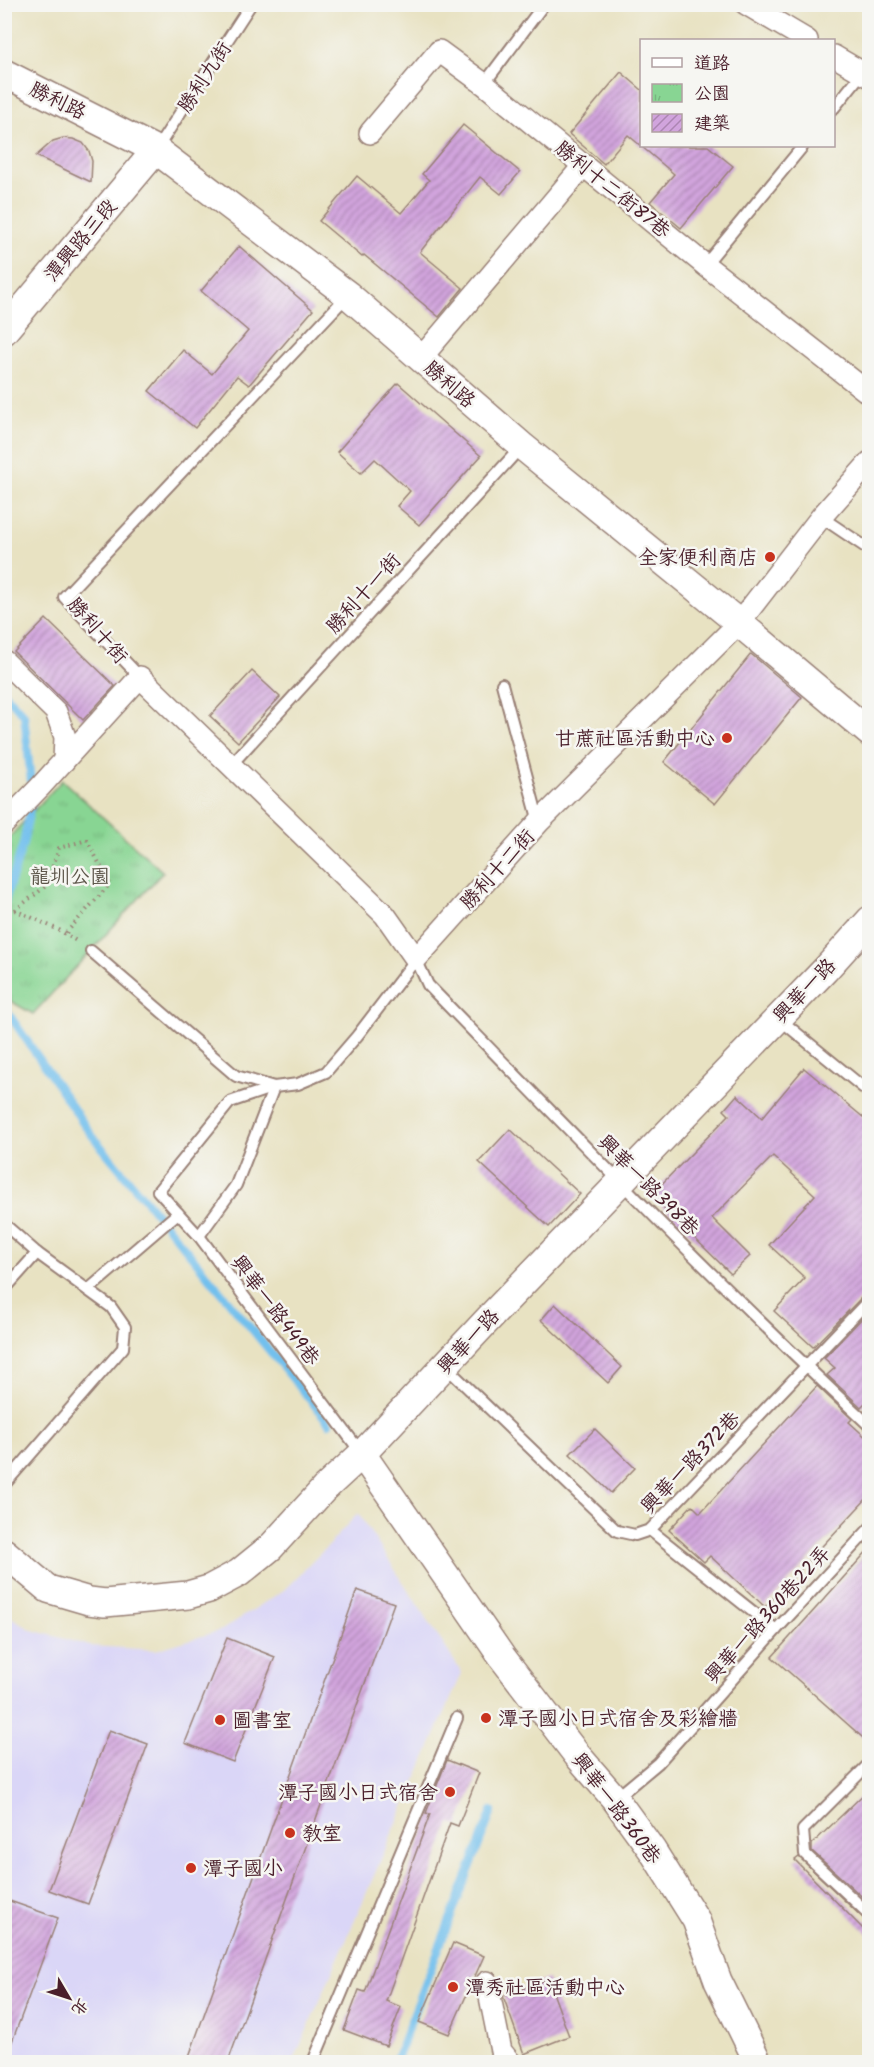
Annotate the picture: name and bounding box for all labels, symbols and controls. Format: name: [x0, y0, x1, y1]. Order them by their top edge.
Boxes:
street label: 勝利九街: [170, 36, 241, 120]
legend: [640, 39, 835, 147]
text: 道路: [694, 50, 730, 79]
street label: 勝利路: [23, 74, 92, 130]
text: 公園: [694, 80, 730, 109]
text: 建築: [694, 110, 730, 139]
street label: 勝利十二街87巷: [547, 134, 677, 248]
street label: 潭興路三段: [37, 193, 126, 290]
street label: 勝利路: [416, 354, 483, 418]
place label: 全家便利商店: [638, 543, 758, 575]
street label: 勝利十一街: [319, 546, 410, 642]
marker: 全家便利商店: [763, 550, 777, 564]
street label: 勝利十街: [58, 591, 135, 672]
place label: 甘蔗社區活動中心: [555, 724, 715, 756]
marker: 甘蔗社區活動中心: [720, 731, 734, 745]
street label: 勝利十二街: [453, 822, 544, 918]
park label: 龍圳公園: [30, 862, 110, 894]
street label: 興華一路: [766, 951, 845, 1031]
street label: 興華一路398巷: [589, 1128, 707, 1246]
street label: 興華一路449巷: [222, 1249, 327, 1374]
street label: 興華一路: [430, 1301, 509, 1383]
street label: 興華一路372巷: [634, 1404, 750, 1522]
street label: 興華一路360巷22弄: [698, 1539, 839, 1691]
place label: 潭子國小日式宿舍及彩繪牆: [498, 1704, 738, 1736]
place label: 圖書室: [232, 1706, 292, 1738]
marker: 潭子國小日式宿舍及彩繪牆: [479, 1711, 493, 1725]
marker: 圖書室: [213, 1713, 227, 1727]
street label: 興華一路360巷: [563, 1747, 669, 1873]
place label: 潭子國小日式宿舍: [278, 1778, 438, 1810]
marker: 潭子國小日式宿舍: [443, 1785, 457, 1799]
place label: 教室: [302, 1819, 342, 1851]
marker: 教室: [283, 1826, 297, 1840]
place label: 潭子國小: [203, 1854, 283, 1886]
marker: 潭子國小: [184, 1861, 198, 1875]
north arrow: [39, 1968, 99, 2028]
place label: 潭秀社區活動中心: [465, 1973, 625, 2005]
marker: 潭秀社區活動中心: [446, 1980, 460, 1994]
text: 北: [65, 1992, 94, 2021]

